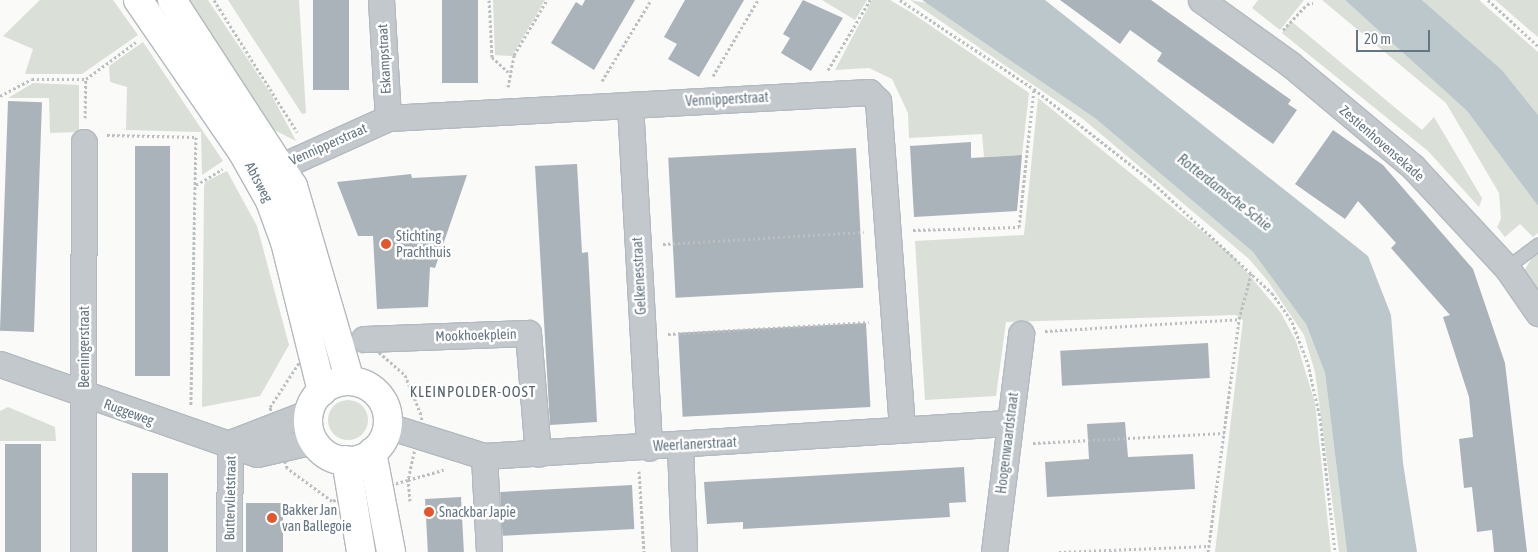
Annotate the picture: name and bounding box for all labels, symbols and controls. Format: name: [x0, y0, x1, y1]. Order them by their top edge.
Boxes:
scale bar: [1358, 20, 1432, 52]
street label: Eskampstraat: [374, 24, 394, 94]
text: 20 m: [1364, 30, 1391, 47]
street label: Vennipperstraat: [685, 88, 769, 110]
street label: Zestienhovensekade: [1336, 102, 1428, 184]
street label: Vennipperstraat: [287, 119, 369, 169]
water label: Rotterdamsche Schie: [1174, 149, 1276, 235]
street label: Abtsweg: [241, 159, 277, 205]
place label: Stichting Prachthuis: [396, 228, 451, 260]
street label: Gelkenesstraat: [629, 237, 649, 315]
marker: Stichting Prachthuis: [380, 238, 392, 250]
street label: Beeningerstraat: [76, 306, 92, 388]
street label: Mookhoekplein: [435, 325, 517, 345]
district label: KLEINPOLDER-OOST: [408, 383, 538, 401]
street label: Hoogenwaardstraat: [992, 391, 1022, 495]
street label: Ruggeweg: [102, 395, 156, 429]
street label: Weerlanerstraat: [653, 433, 737, 455]
street label: Buttervlietstraat: [221, 455, 239, 541]
place label: Bakker Jan van Ballegoie: [282, 502, 352, 534]
place label: Snackbar Japie: [439, 504, 516, 520]
marker: Snackbar Japie: [423, 506, 435, 518]
marker: Bakker Jan van Ballegoie: [266, 512, 278, 524]

